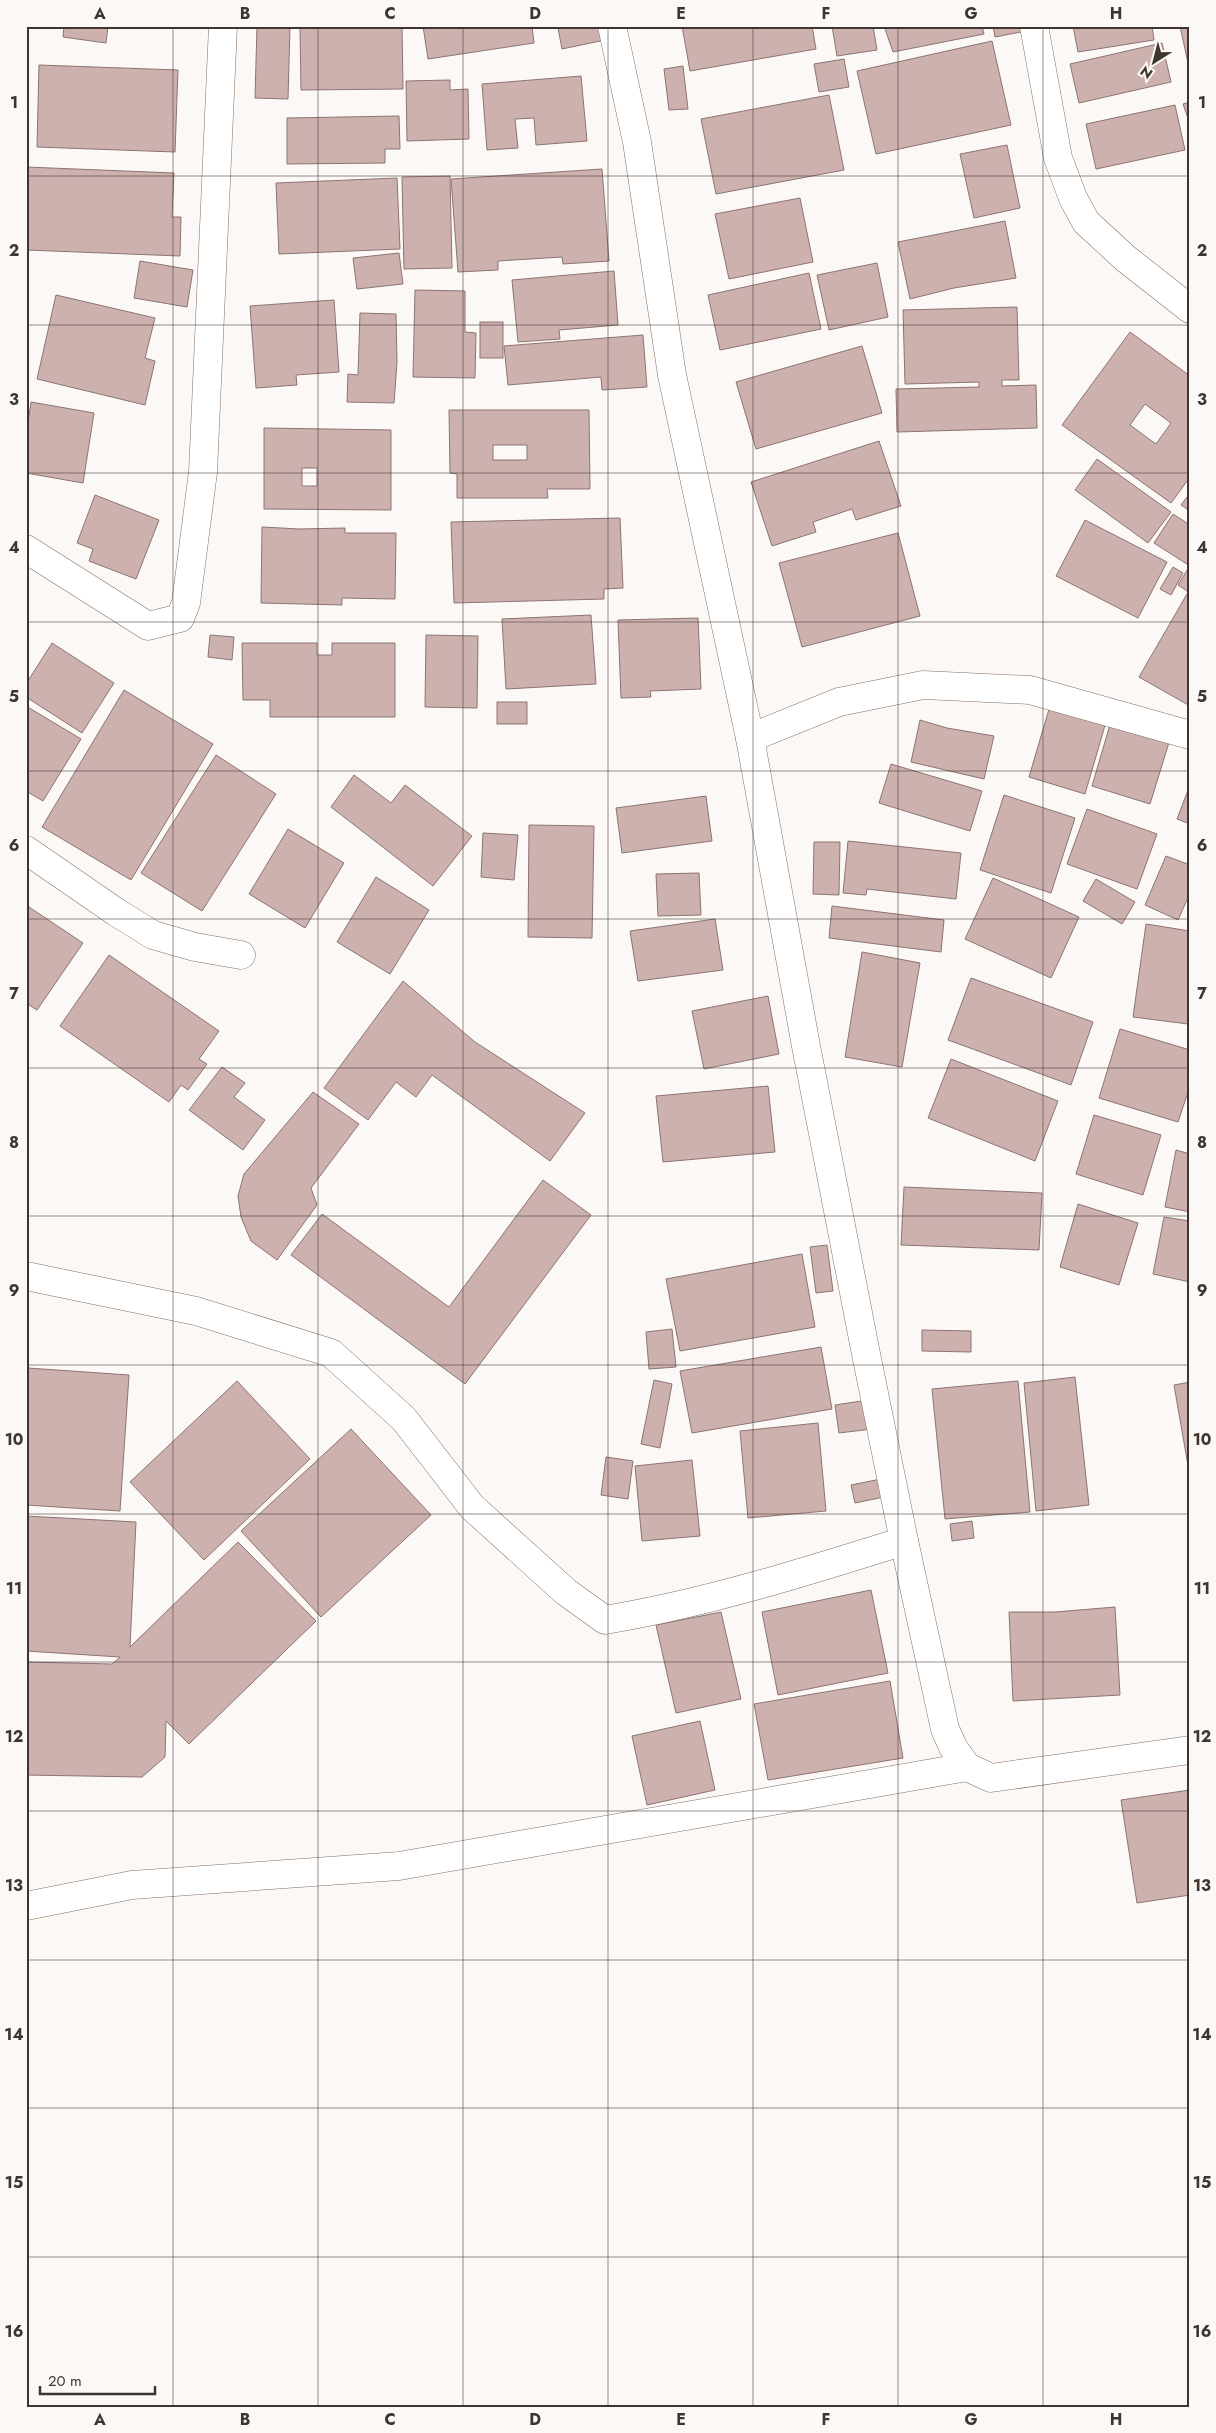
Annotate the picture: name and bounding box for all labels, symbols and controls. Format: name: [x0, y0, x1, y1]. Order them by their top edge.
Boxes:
text: A: [93, 2, 106, 25]
text: B: [240, 2, 250, 25]
text: C: [384, 2, 396, 25]
text: D: [529, 2, 541, 25]
text: E: [676, 2, 686, 25]
text: F: [822, 2, 830, 25]
text: G: [964, 2, 978, 25]
text: H: [1110, 2, 1122, 25]
north arrow: [1128, 38, 1178, 88]
text: N: [1136, 61, 1157, 84]
text: 1: [10, 91, 18, 114]
text: 1: [1198, 91, 1206, 114]
text: 2: [9, 239, 19, 262]
text: 2: [1197, 239, 1207, 262]
text: 3: [9, 388, 19, 411]
text: 3: [1197, 388, 1207, 411]
text: 4: [8, 536, 20, 559]
text: 4: [1196, 536, 1208, 559]
text: 5: [9, 685, 19, 708]
text: 5: [1197, 685, 1207, 708]
text: 6: [9, 834, 19, 857]
text: 6: [1197, 834, 1207, 857]
text: 7: [9, 982, 19, 1005]
text: 7: [1197, 982, 1207, 1005]
text: 8: [9, 1131, 19, 1154]
text: 8: [1197, 1131, 1207, 1154]
text: 9: [9, 1279, 19, 1302]
text: 9: [1197, 1279, 1207, 1302]
text: 10: [5, 1428, 23, 1451]
text: 10: [1193, 1428, 1211, 1451]
text: 11: [6, 1577, 22, 1600]
text: 11: [1194, 1577, 1210, 1600]
text: 12: [5, 1725, 23, 1748]
text: 12: [1193, 1725, 1211, 1748]
text: 13: [5, 1874, 23, 1897]
text: 13: [1193, 1874, 1211, 1897]
text: 14: [4, 2023, 24, 2046]
text: 14: [1192, 2023, 1212, 2046]
text: 15: [5, 2171, 23, 2194]
text: 15: [1193, 2171, 1211, 2194]
text: 16: [5, 2320, 23, 2343]
text: 16: [1193, 2320, 1211, 2343]
scale bar: [40, 2363, 155, 2395]
text: 20 m: [48, 2370, 82, 2392]
text: A: [93, 2408, 106, 2431]
text: B: [240, 2408, 250, 2431]
text: C: [384, 2408, 396, 2431]
text: D: [529, 2408, 541, 2431]
text: E: [676, 2408, 686, 2431]
text: F: [822, 2408, 830, 2431]
text: G: [964, 2408, 978, 2431]
text: H: [1110, 2408, 1122, 2431]

